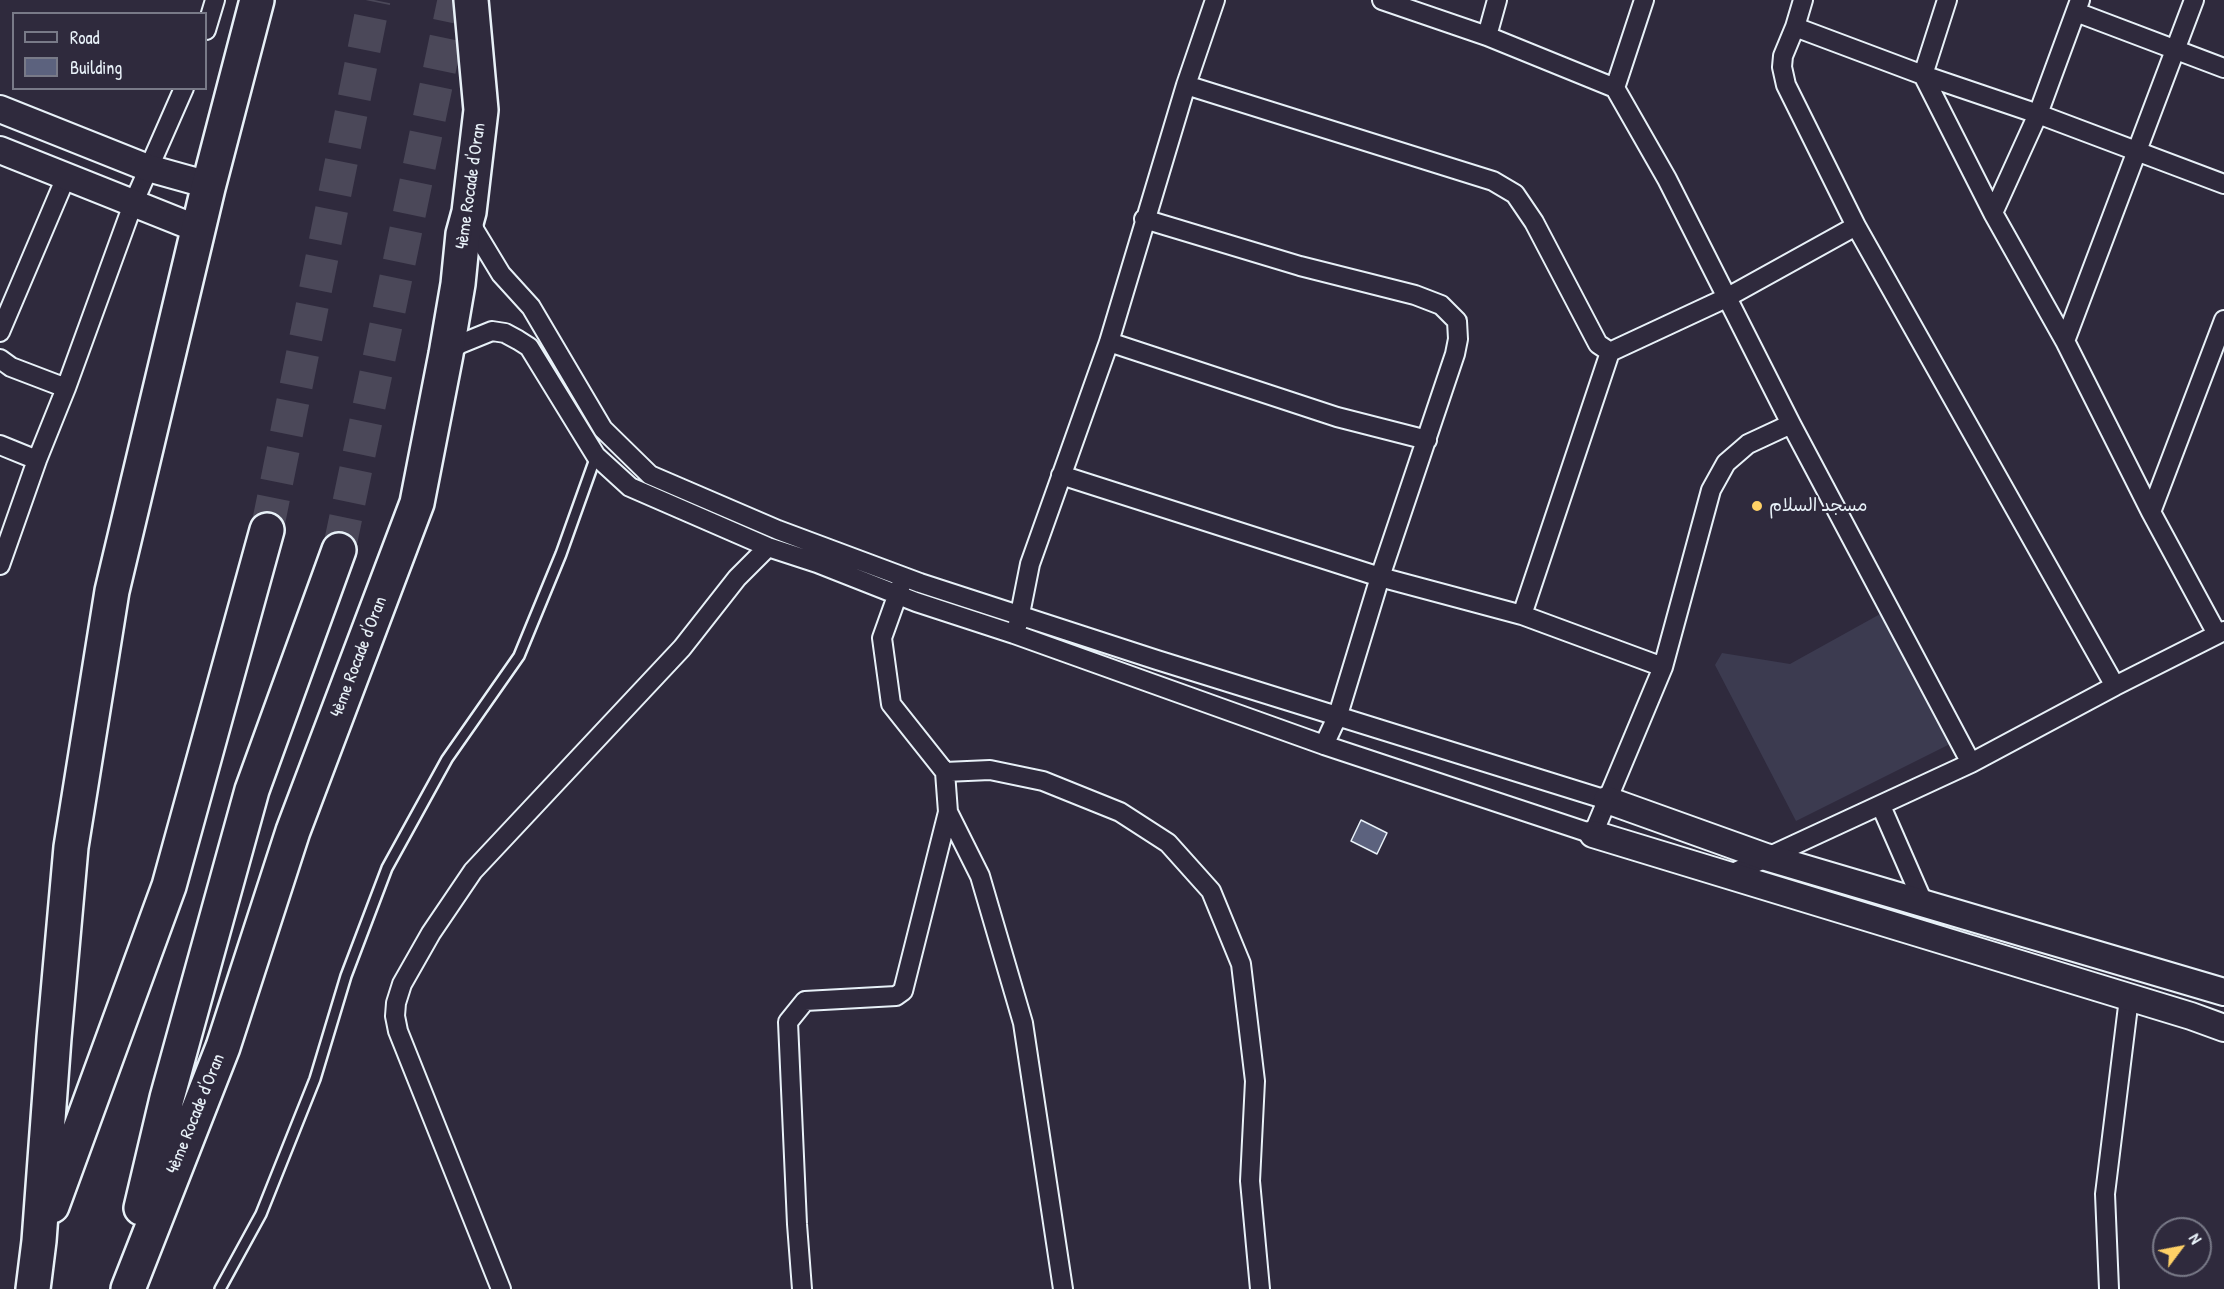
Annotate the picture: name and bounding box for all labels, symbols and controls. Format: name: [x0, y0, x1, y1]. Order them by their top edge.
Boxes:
legend: [12, 12, 207, 90]
text: Road: [70, 25, 100, 50]
text: Building: [70, 55, 122, 80]
street label: 4ème Rocade d'Oran: [451, 121, 491, 251]
place label: مسجد السلام: [1769, 495, 1868, 517]
marker: مسجد السلام: [1750, 499, 1764, 513]
street label: 4ème Rocade d'Oran: [326, 594, 392, 720]
street label: 4ème Rocade d'Oran: [162, 1051, 230, 1177]
north arrow: [2152, 1217, 2212, 1277]
text: N: [2184, 1229, 2207, 1248]

